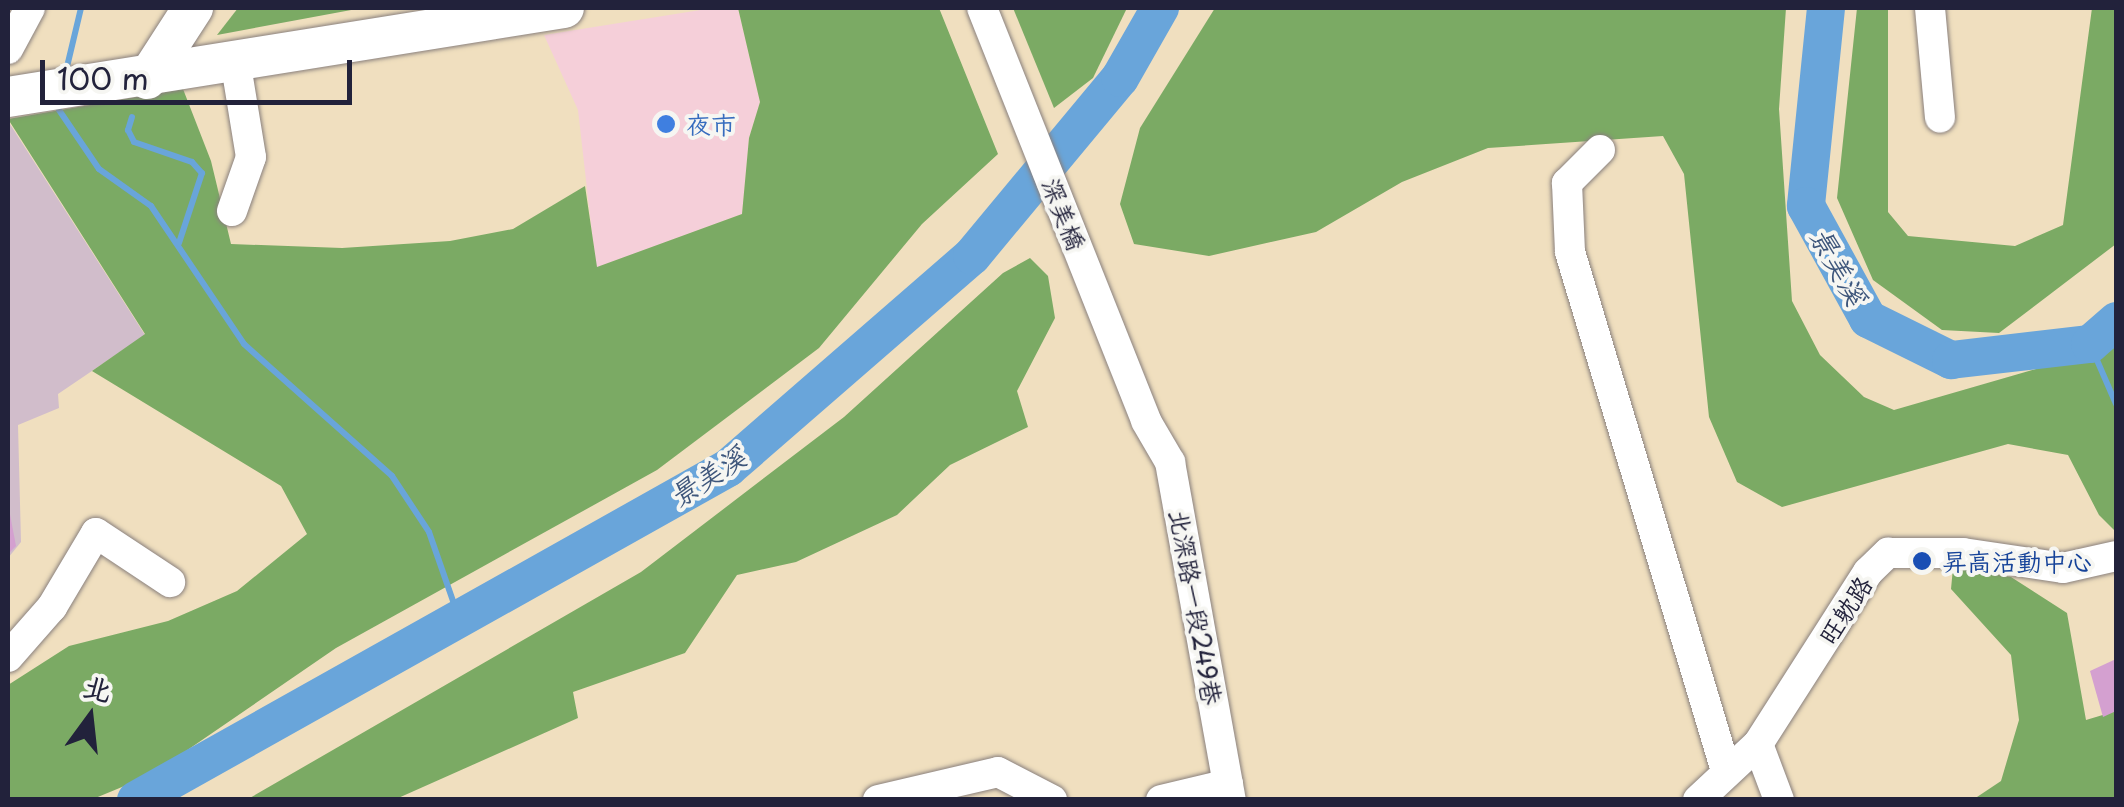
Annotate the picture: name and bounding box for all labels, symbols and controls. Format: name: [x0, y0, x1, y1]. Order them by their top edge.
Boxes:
scale bar: [45, 40, 358, 102]
text: 100 m: [57, 55, 149, 100]
place label: 夜市: [686, 109, 736, 139]
marker: 夜市: [655, 113, 677, 135]
street label: 深美橋: [1036, 174, 1092, 254]
water label: 景美溪: [1804, 221, 1874, 311]
water label: 景美溪: [663, 439, 751, 513]
street label: 北深路一段249巷: [1164, 507, 1228, 707]
place label: 昇高活動中心: [1942, 546, 2092, 576]
marker: 昇高活動中心: [1911, 550, 1933, 572]
street label: 旺躭路: [1812, 570, 1878, 650]
text: 北: [79, 663, 117, 712]
north arrow: [40, 667, 140, 767]

